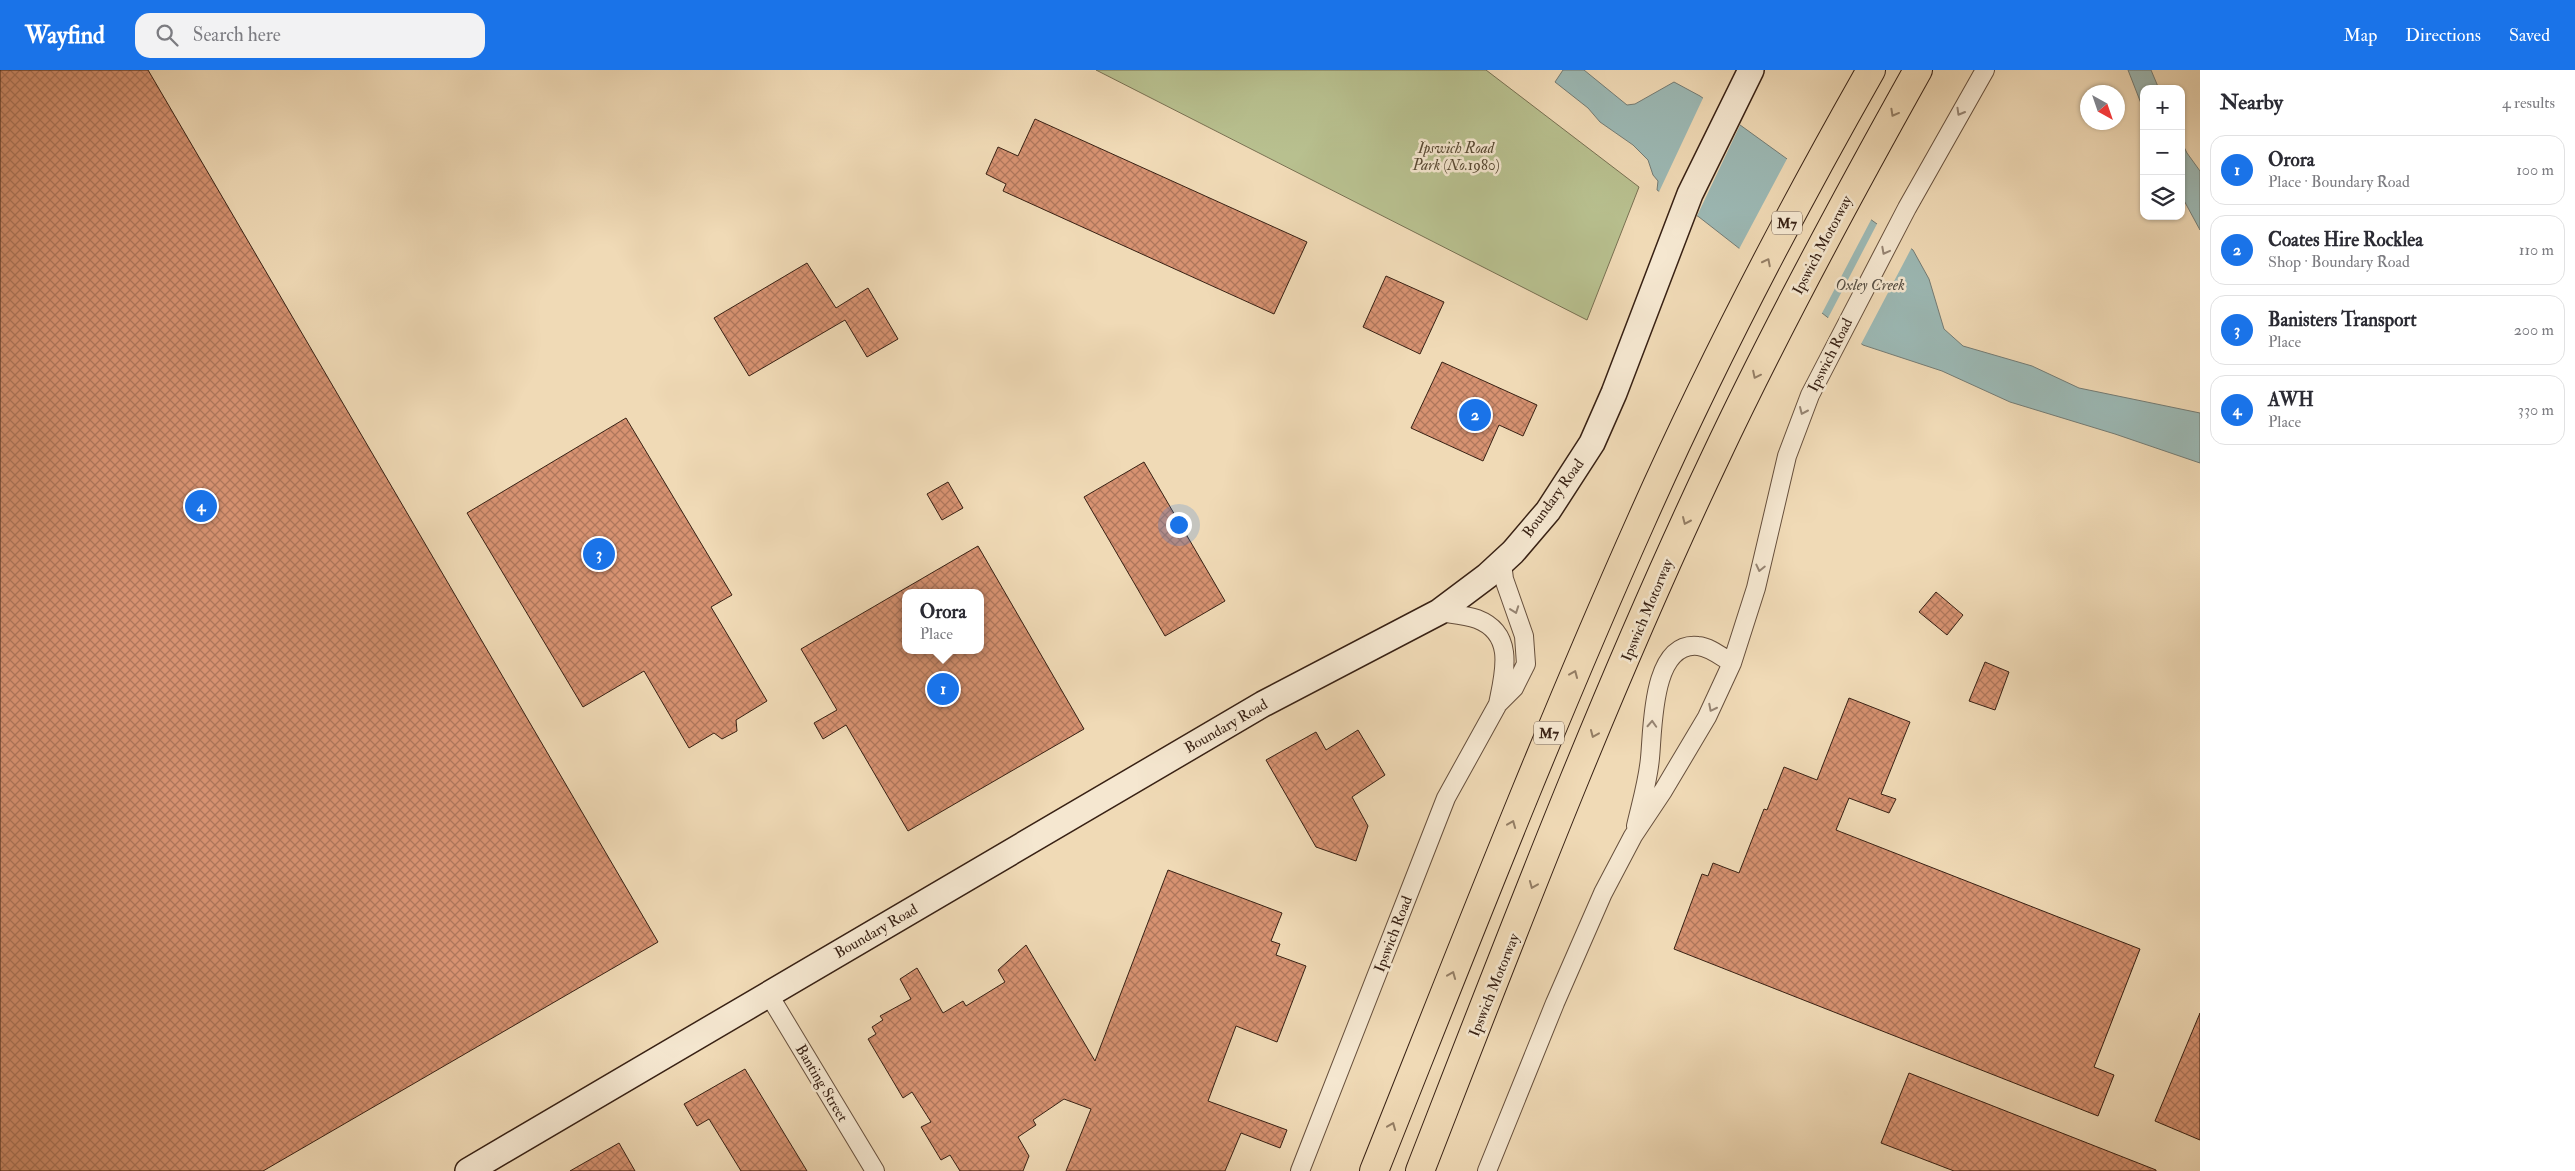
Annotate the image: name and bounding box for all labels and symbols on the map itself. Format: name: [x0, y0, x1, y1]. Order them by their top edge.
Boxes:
north arrow: [2080, 85, 2125, 130]
one-way arrow: [1890, 107, 1900, 116]
one-way arrow: [1957, 107, 1967, 116]
park label: Ipswich Road Park (No.1980): [1412, 139, 1500, 175]
street label: Ipswich Motorway: [1788, 192, 1858, 299]
road number: M7: [1772, 212, 1802, 234]
one-way arrow: [1881, 246, 1891, 255]
one-way arrow: [1761, 258, 1771, 267]
water label: Oxley Creek: [1835, 275, 1905, 295]
street label: Ipswich Road: [1804, 315, 1858, 396]
one-way arrow: [1752, 369, 1762, 378]
pin: 2: [1459, 396, 1491, 434]
one-way arrow: [1798, 406, 1809, 415]
street label: Boundary Road: [1518, 455, 1589, 541]
pin: 4: [185, 487, 217, 525]
your location: [1166, 512, 1192, 538]
one-way arrow: [1681, 516, 1692, 525]
pin: 3: [583, 535, 615, 573]
street label: Ipswich Motorway: [1617, 556, 1679, 665]
one-way arrow: [1755, 563, 1766, 572]
one-way arrow: [1509, 605, 1519, 613]
pin: 1: [927, 670, 959, 708]
one-way arrow: [1568, 670, 1579, 679]
street label: Boundary Road: [1181, 695, 1272, 758]
one-way arrow: [1708, 702, 1718, 711]
one-way arrow: [1646, 720, 1657, 728]
road number: M7: [1534, 721, 1564, 744]
one-way arrow: [1589, 730, 1599, 738]
one-way arrow: [1506, 820, 1516, 829]
one-way arrow: [1529, 881, 1539, 889]
street label: Ipswich Road: [1370, 893, 1418, 975]
street label: Boundary Road: [831, 900, 922, 963]
street label: Ipswich Motorway: [1465, 930, 1525, 1040]
one-way arrow: [1446, 971, 1457, 980]
street label: Banting Street: [791, 1041, 852, 1126]
one-way arrow: [1386, 1122, 1396, 1131]

